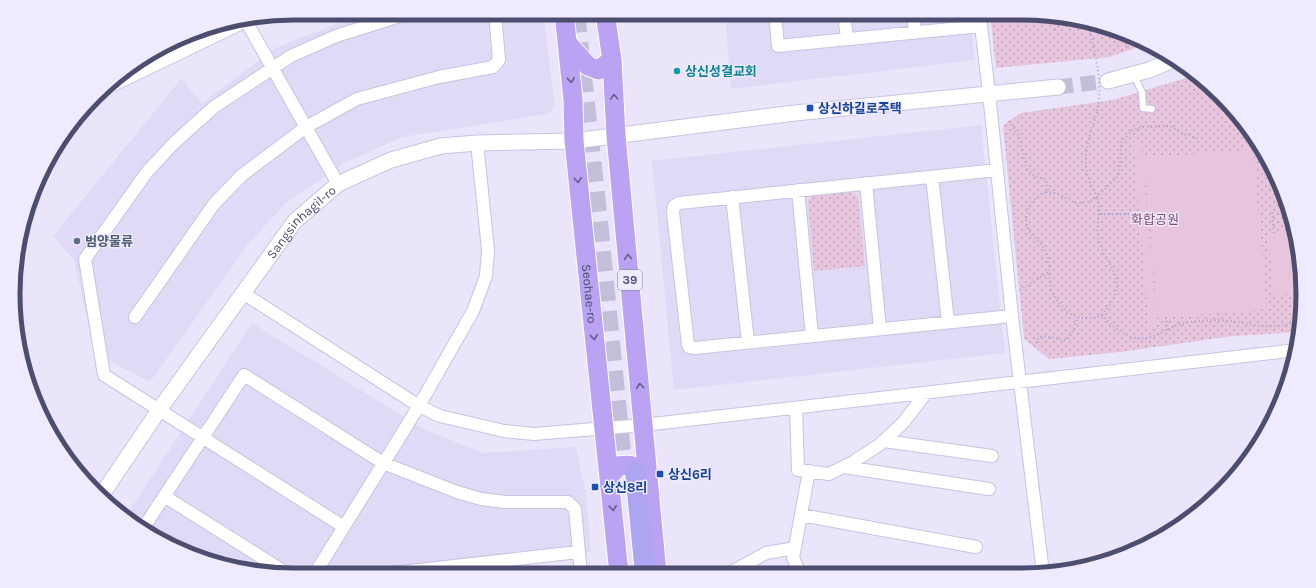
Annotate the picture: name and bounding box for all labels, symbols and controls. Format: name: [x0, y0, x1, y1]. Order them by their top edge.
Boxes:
place label: 상신성결교회: [685, 64, 757, 79]
marker: 상신성결교회: [672, 66, 682, 76]
one-way arrow: [567, 77, 576, 83]
one-way arrow: [610, 94, 619, 100]
place label: 상신하길로주택: [818, 101, 902, 116]
marker: 상신하길로주택: [805, 103, 815, 113]
one-way arrow: [573, 177, 582, 183]
street label: Sangsinhagil-ro: [264, 182, 339, 261]
park label: 화합공원: [1131, 212, 1179, 227]
place label: 범양물류: [85, 234, 133, 249]
marker: 범양물류: [72, 236, 82, 246]
one-way arrow: [623, 254, 632, 260]
street label: Seohae-ro: [579, 263, 600, 324]
road number: 39: [618, 270, 642, 290]
one-way arrow: [589, 334, 598, 340]
one-way arrow: [636, 383, 645, 389]
place label: 상신6리: [668, 467, 712, 482]
marker: 상신6리: [655, 469, 665, 479]
place label: 상신8리: [603, 480, 647, 495]
marker: 상신8리: [590, 482, 600, 492]
one-way arrow: [608, 505, 617, 511]

